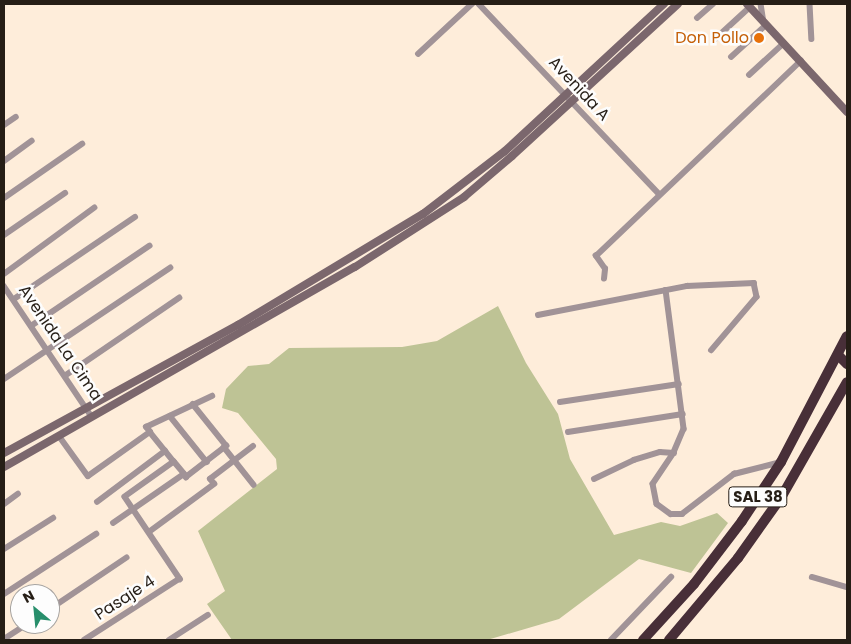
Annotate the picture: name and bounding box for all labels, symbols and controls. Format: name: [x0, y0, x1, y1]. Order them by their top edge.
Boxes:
place label: Don Pollo: [675, 28, 749, 48]
marker: Don Pollo: [753, 32, 765, 44]
street label: Avenida A: [545, 53, 613, 125]
street label: Avenida La Cima: [14, 282, 106, 404]
road number: SAL 38: [728, 484, 788, 510]
street label: Pasaje 4: [91, 572, 159, 624]
north arrow: [10, 584, 60, 634]
text: N: [19, 585, 38, 608]

